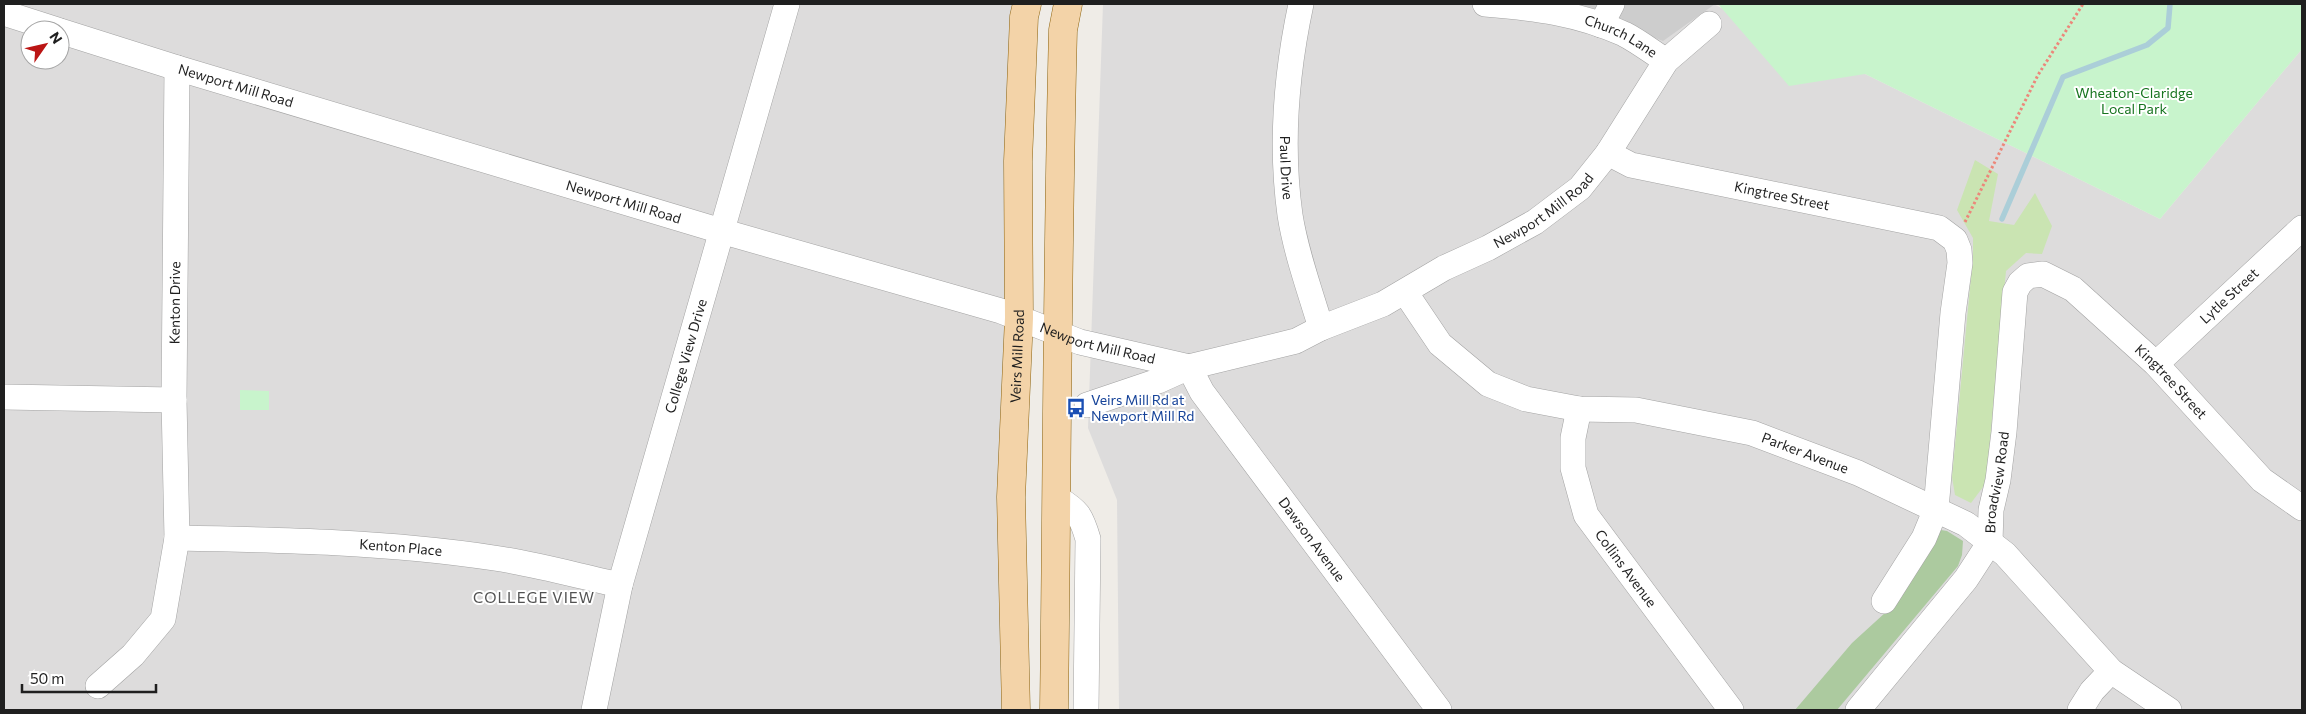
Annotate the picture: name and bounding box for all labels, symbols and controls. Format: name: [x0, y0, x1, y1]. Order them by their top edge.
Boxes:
street label: Church Lane: [1583, 11, 1661, 61]
north arrow: [20, 20, 70, 70]
text: N: [46, 28, 66, 47]
street label: Newport Mill Road: [176, 60, 295, 110]
park label: Wheaton-Claridge Local Park: [2075, 84, 2193, 117]
street label: Paul Drive: [1277, 136, 1297, 201]
street label: Newport Mill Road: [1490, 169, 1597, 251]
street label: Newport Mill Road: [564, 176, 683, 227]
street label: Kingtree Street: [1733, 177, 1831, 213]
street label: Kenton Drive: [166, 261, 183, 344]
street label: Lytle Street: [2196, 264, 2262, 327]
street label: College View Drive: [661, 297, 710, 415]
street label: Veirs Mill Road: [1006, 309, 1027, 403]
street label: Newport Mill Road: [1038, 318, 1157, 367]
street label: Kingtree Street: [2132, 340, 2211, 422]
place label: Veirs Mill Rd at Newport Mill Rd: [1091, 391, 1194, 424]
bus stop icon: Veirs Mill Rd at Newport Mill Rd: [1065, 397, 1087, 419]
street label: Parker Avenue: [1760, 428, 1851, 477]
street label: Broadview Road: [1981, 431, 2012, 534]
street label: Dawson Avenue: [1275, 494, 1349, 585]
street label: Collins Avenue: [1592, 526, 1661, 610]
street label: Kenton Place: [359, 535, 443, 559]
district label: COLLEGE VIEW: [473, 588, 595, 606]
scale bar: [22, 662, 156, 694]
text: 50 m: [30, 669, 64, 687]

